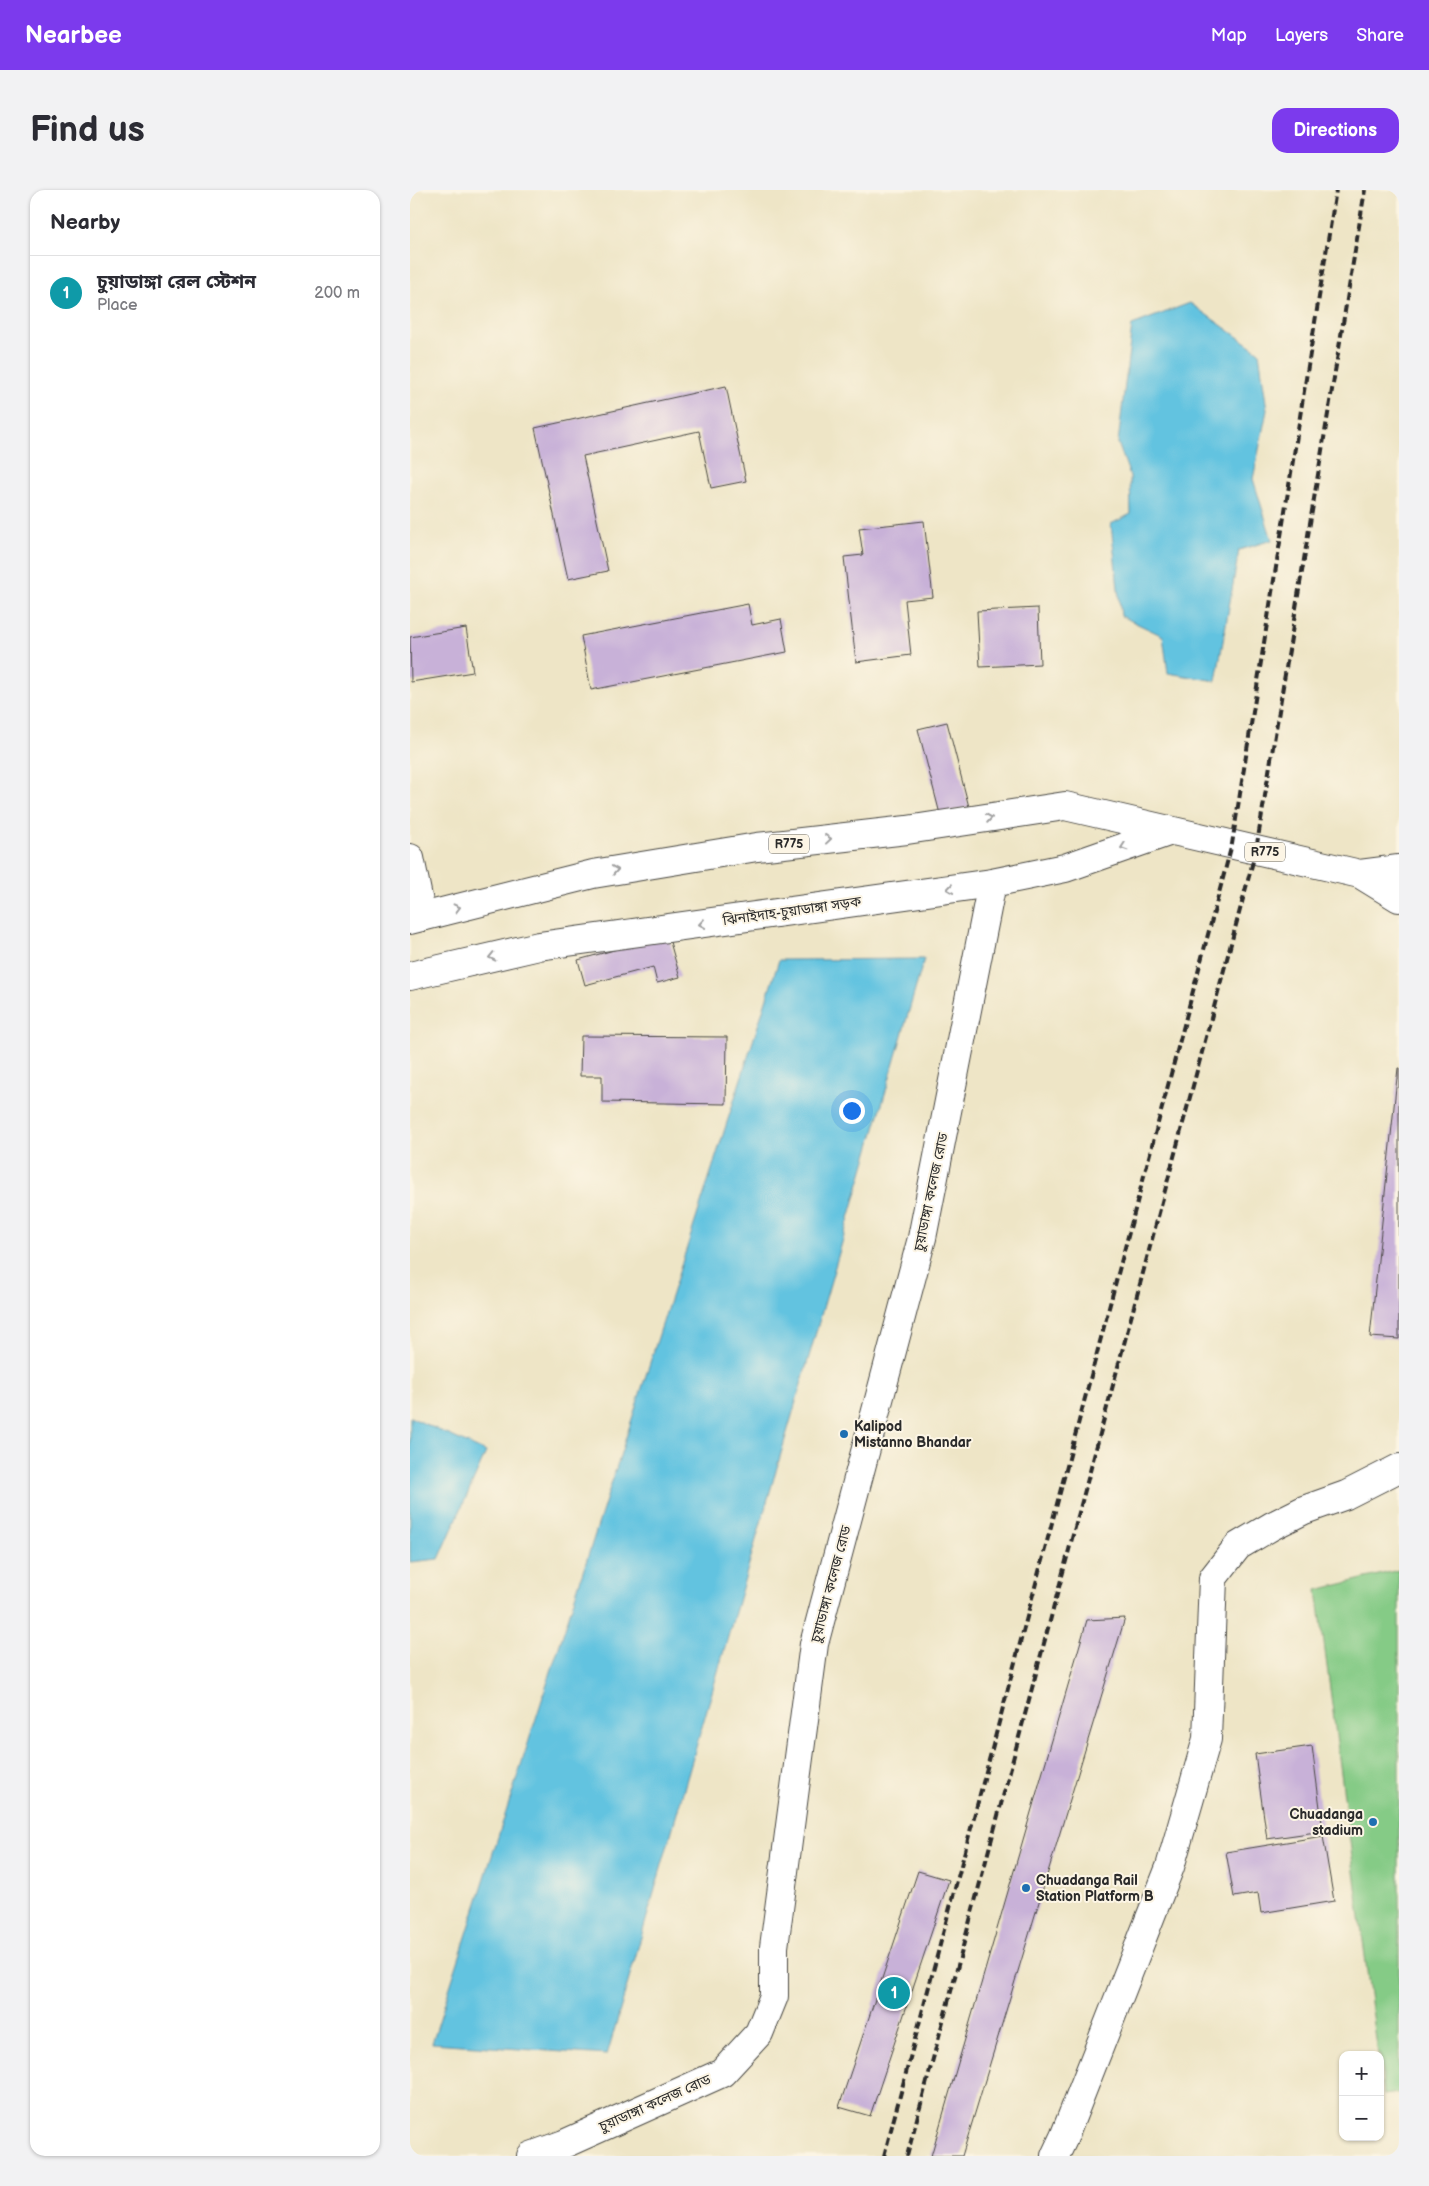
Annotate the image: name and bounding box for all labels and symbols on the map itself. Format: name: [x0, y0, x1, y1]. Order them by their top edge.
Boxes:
one-way arrow: [985, 813, 993, 823]
road number: R775: [769, 834, 809, 854]
one-way arrow: [824, 834, 832, 845]
one-way arrow: [1121, 841, 1129, 851]
road number: R775: [1245, 842, 1285, 862]
one-way arrow: [611, 866, 620, 876]
one-way arrow: [946, 883, 954, 894]
street label: ঝিনাইদাহ-চুয়াডাঙ্গা সড়ক: [721, 893, 863, 930]
one-way arrow: [453, 903, 462, 914]
one-way arrow: [698, 918, 707, 928]
one-way arrow: [487, 951, 496, 962]
your location: [839, 1098, 865, 1124]
street label: চুয়াডাঙ্গা কলেজ রোড: [910, 1130, 953, 1254]
place label: Kalipod Mistanno Bhandar: [854, 1418, 972, 1451]
marker: Kalipod Mistanno Bhandar: [838, 1428, 850, 1440]
street label: চুয়াডাঙ্গা কলেজ রোড: [807, 1523, 856, 1645]
place label: Chuadanga stadium: [1290, 1806, 1363, 1839]
marker: Chuadanga stadium: [1367, 1816, 1379, 1828]
place label: Chuadanga Rail Station Platform B: [1036, 1872, 1154, 1905]
marker: Chuadanga Rail Station Platform B: [1020, 1882, 1032, 1894]
pin: 1: [878, 1974, 910, 2012]
street label: চুয়াডাঙ্গা কলেজ রোড: [596, 2070, 715, 2136]

